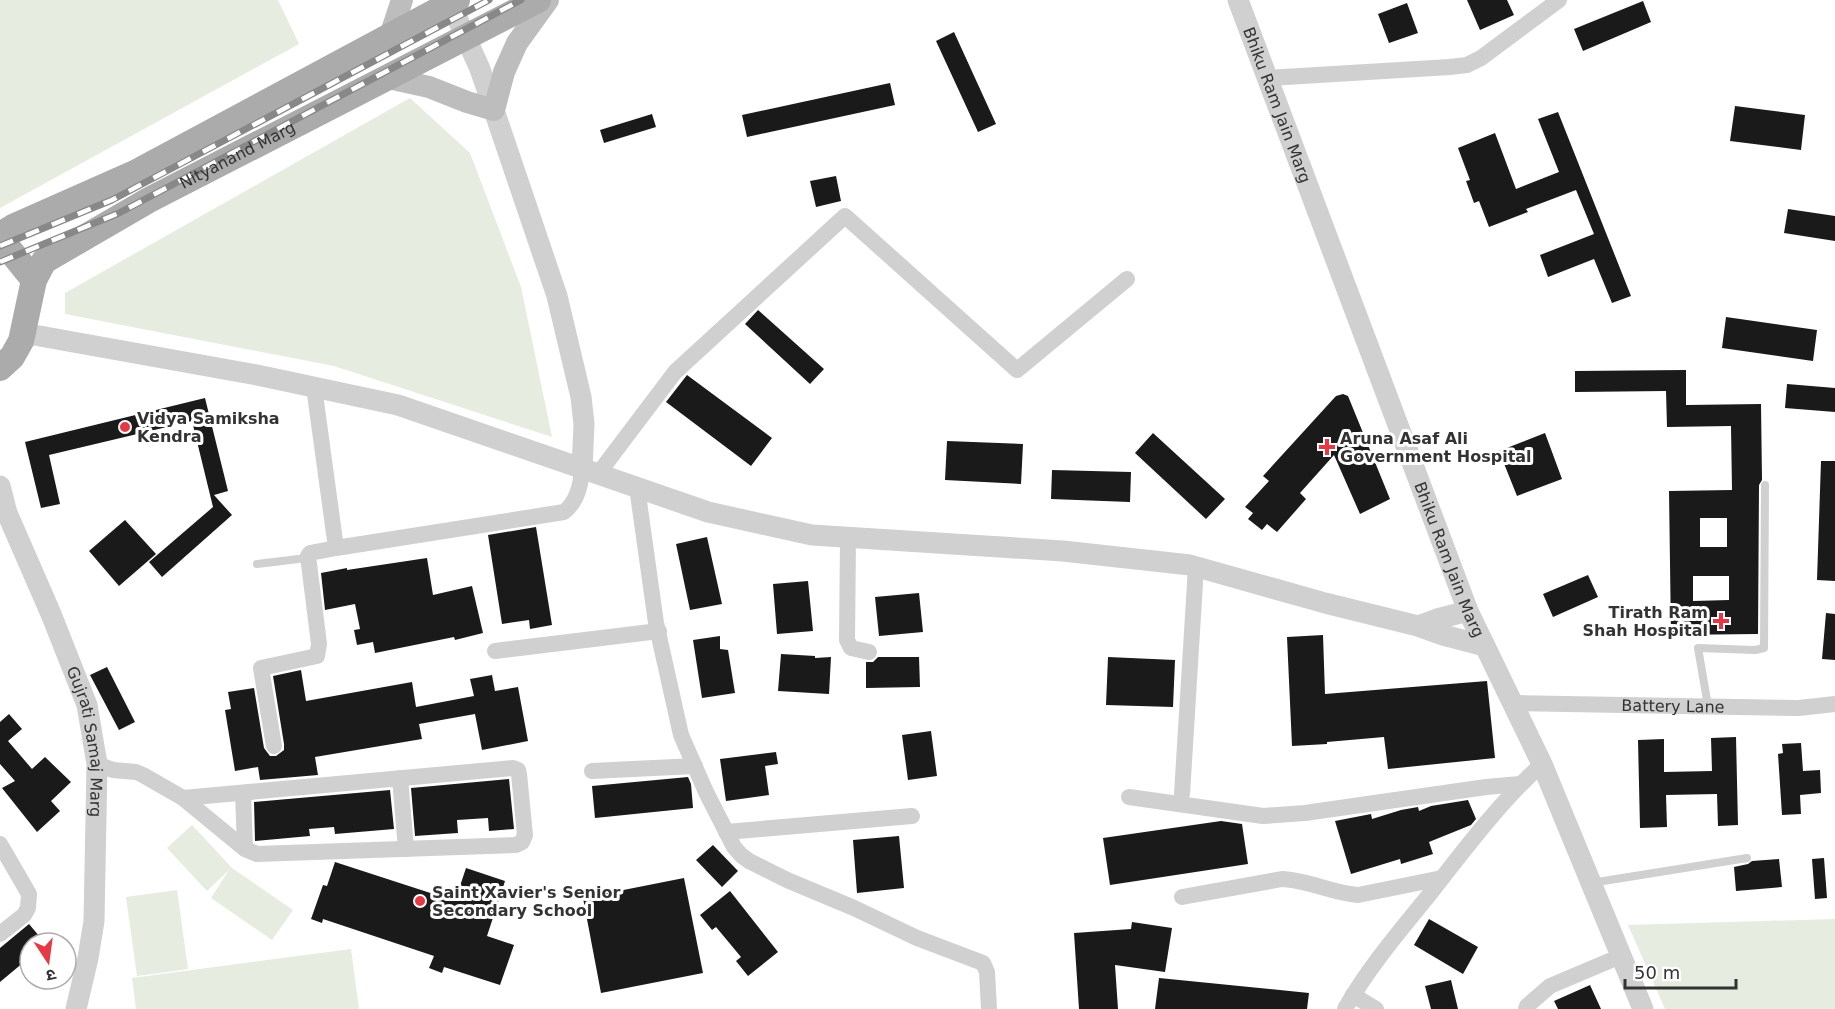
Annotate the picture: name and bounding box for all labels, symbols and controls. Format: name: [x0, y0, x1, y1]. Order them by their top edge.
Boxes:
street label: Bhiku Ram Jain Marg: [1239, 24, 1315, 186]
street label: Nityanand Marg: [176, 118, 298, 193]
place label: Vidya Samiksha Kendra: [137, 409, 280, 446]
marker: Vidya Samiksha Kendra: [118, 420, 132, 434]
place label: Aruna Asaf Ali Government Hospital: [1340, 429, 1532, 466]
marker: Aruna Asaf Ali Government Hospital: [1318, 438, 1336, 456]
street label: Bhiku Ram Jain Marg: [1410, 479, 1488, 640]
place label: Tirath Ram Shah Hospital: [1583, 603, 1708, 640]
marker: Tirath Ram Shah Hospital: [1712, 612, 1730, 630]
street label: Gujrati Samaj Marg: [63, 664, 106, 818]
street label: Battery Lane: [1621, 696, 1725, 717]
place label: Saint Xavier's Senior Secondary School: [432, 883, 620, 920]
marker: Saint Xavier's Senior Secondary School: [413, 894, 427, 908]
north arrow: [18, 931, 78, 991]
scale bar: [1625, 952, 1736, 990]
text: 50 m: [1634, 962, 1680, 983]
text: उ: [44, 965, 58, 986]

